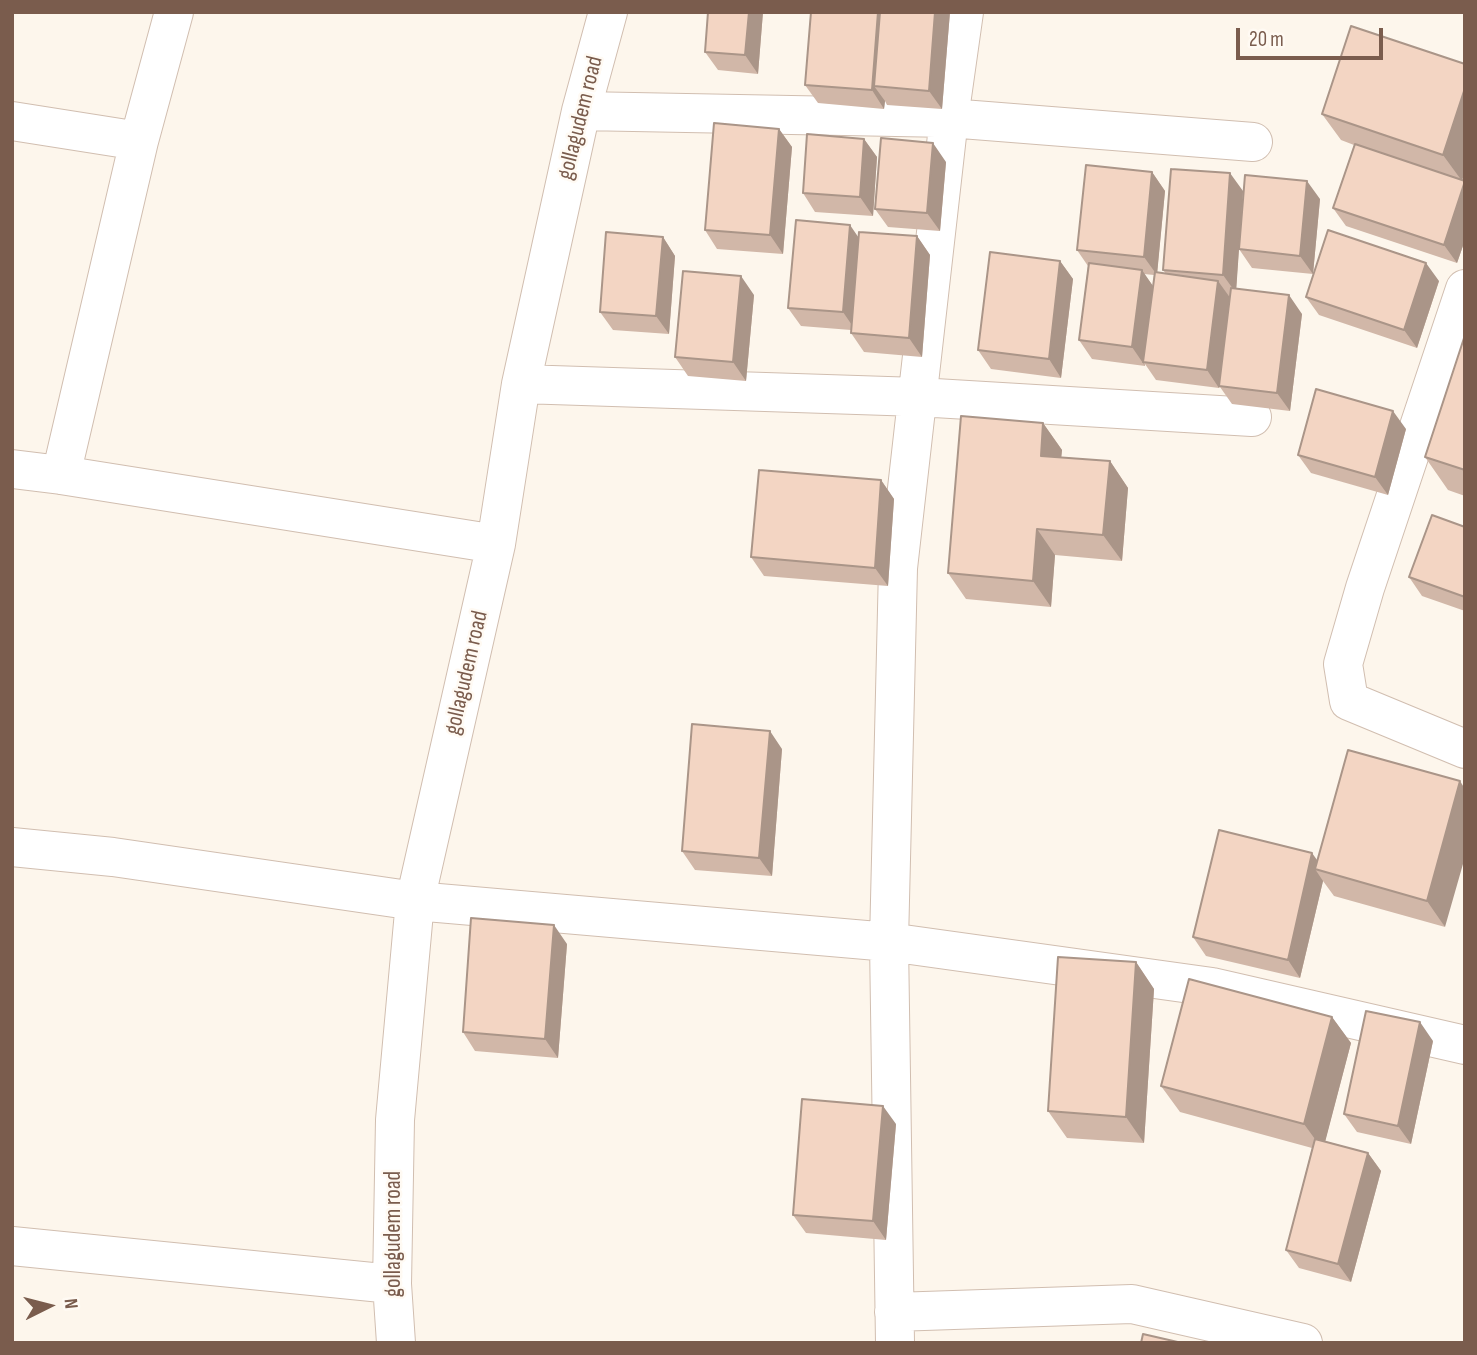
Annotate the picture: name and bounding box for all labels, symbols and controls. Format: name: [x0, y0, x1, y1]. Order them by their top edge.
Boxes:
scale bar: [1239, 14, 1386, 58]
text: 20 m: [1249, 27, 1284, 52]
street label: gollagudem road: [552, 53, 610, 183]
street label: gollagudem road: [439, 608, 495, 738]
street label: gollagudem road: [380, 1171, 408, 1297]
north arrow: [14, 1271, 84, 1341]
text: N: [58, 1298, 82, 1310]

